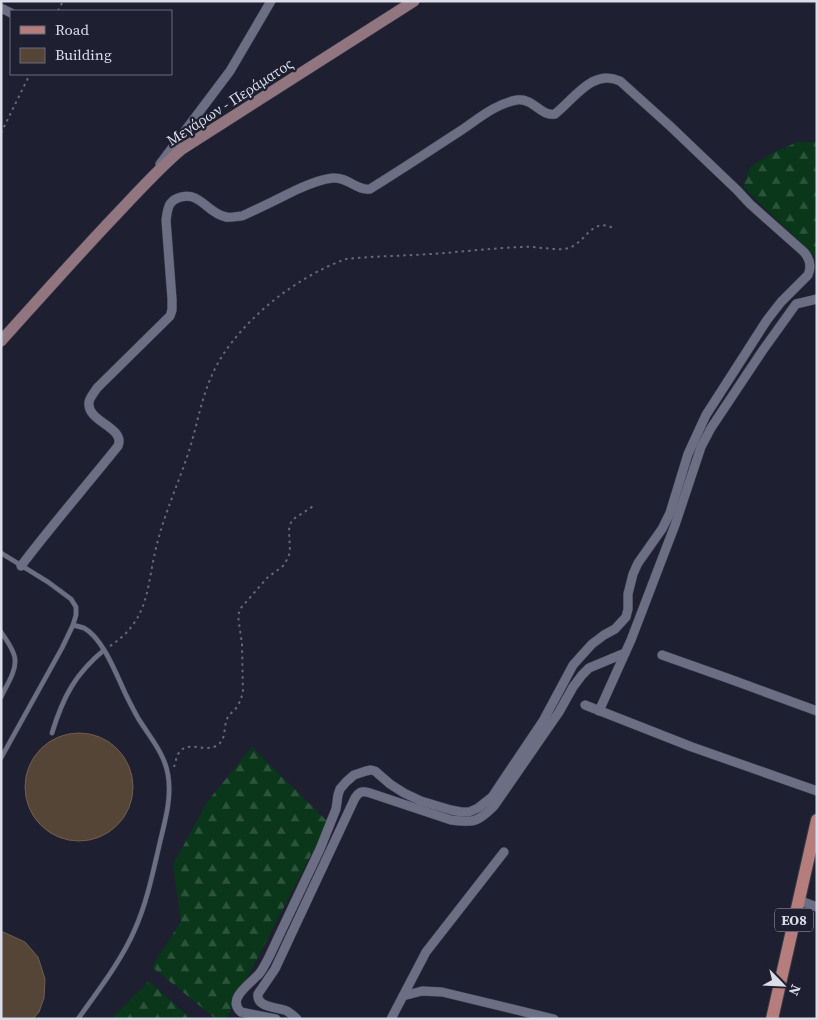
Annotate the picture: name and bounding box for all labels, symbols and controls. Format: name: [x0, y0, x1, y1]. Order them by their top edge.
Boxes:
legend: [10, 10, 172, 75]
text: Road: [55, 19, 89, 40]
text: Building: [55, 44, 112, 65]
street label: Μεγάρων - Περάματος: [162, 53, 297, 150]
road number: ΕΟ8: [775, 908, 813, 932]
north arrow: [758, 960, 808, 1010]
text: N: [784, 982, 806, 999]

